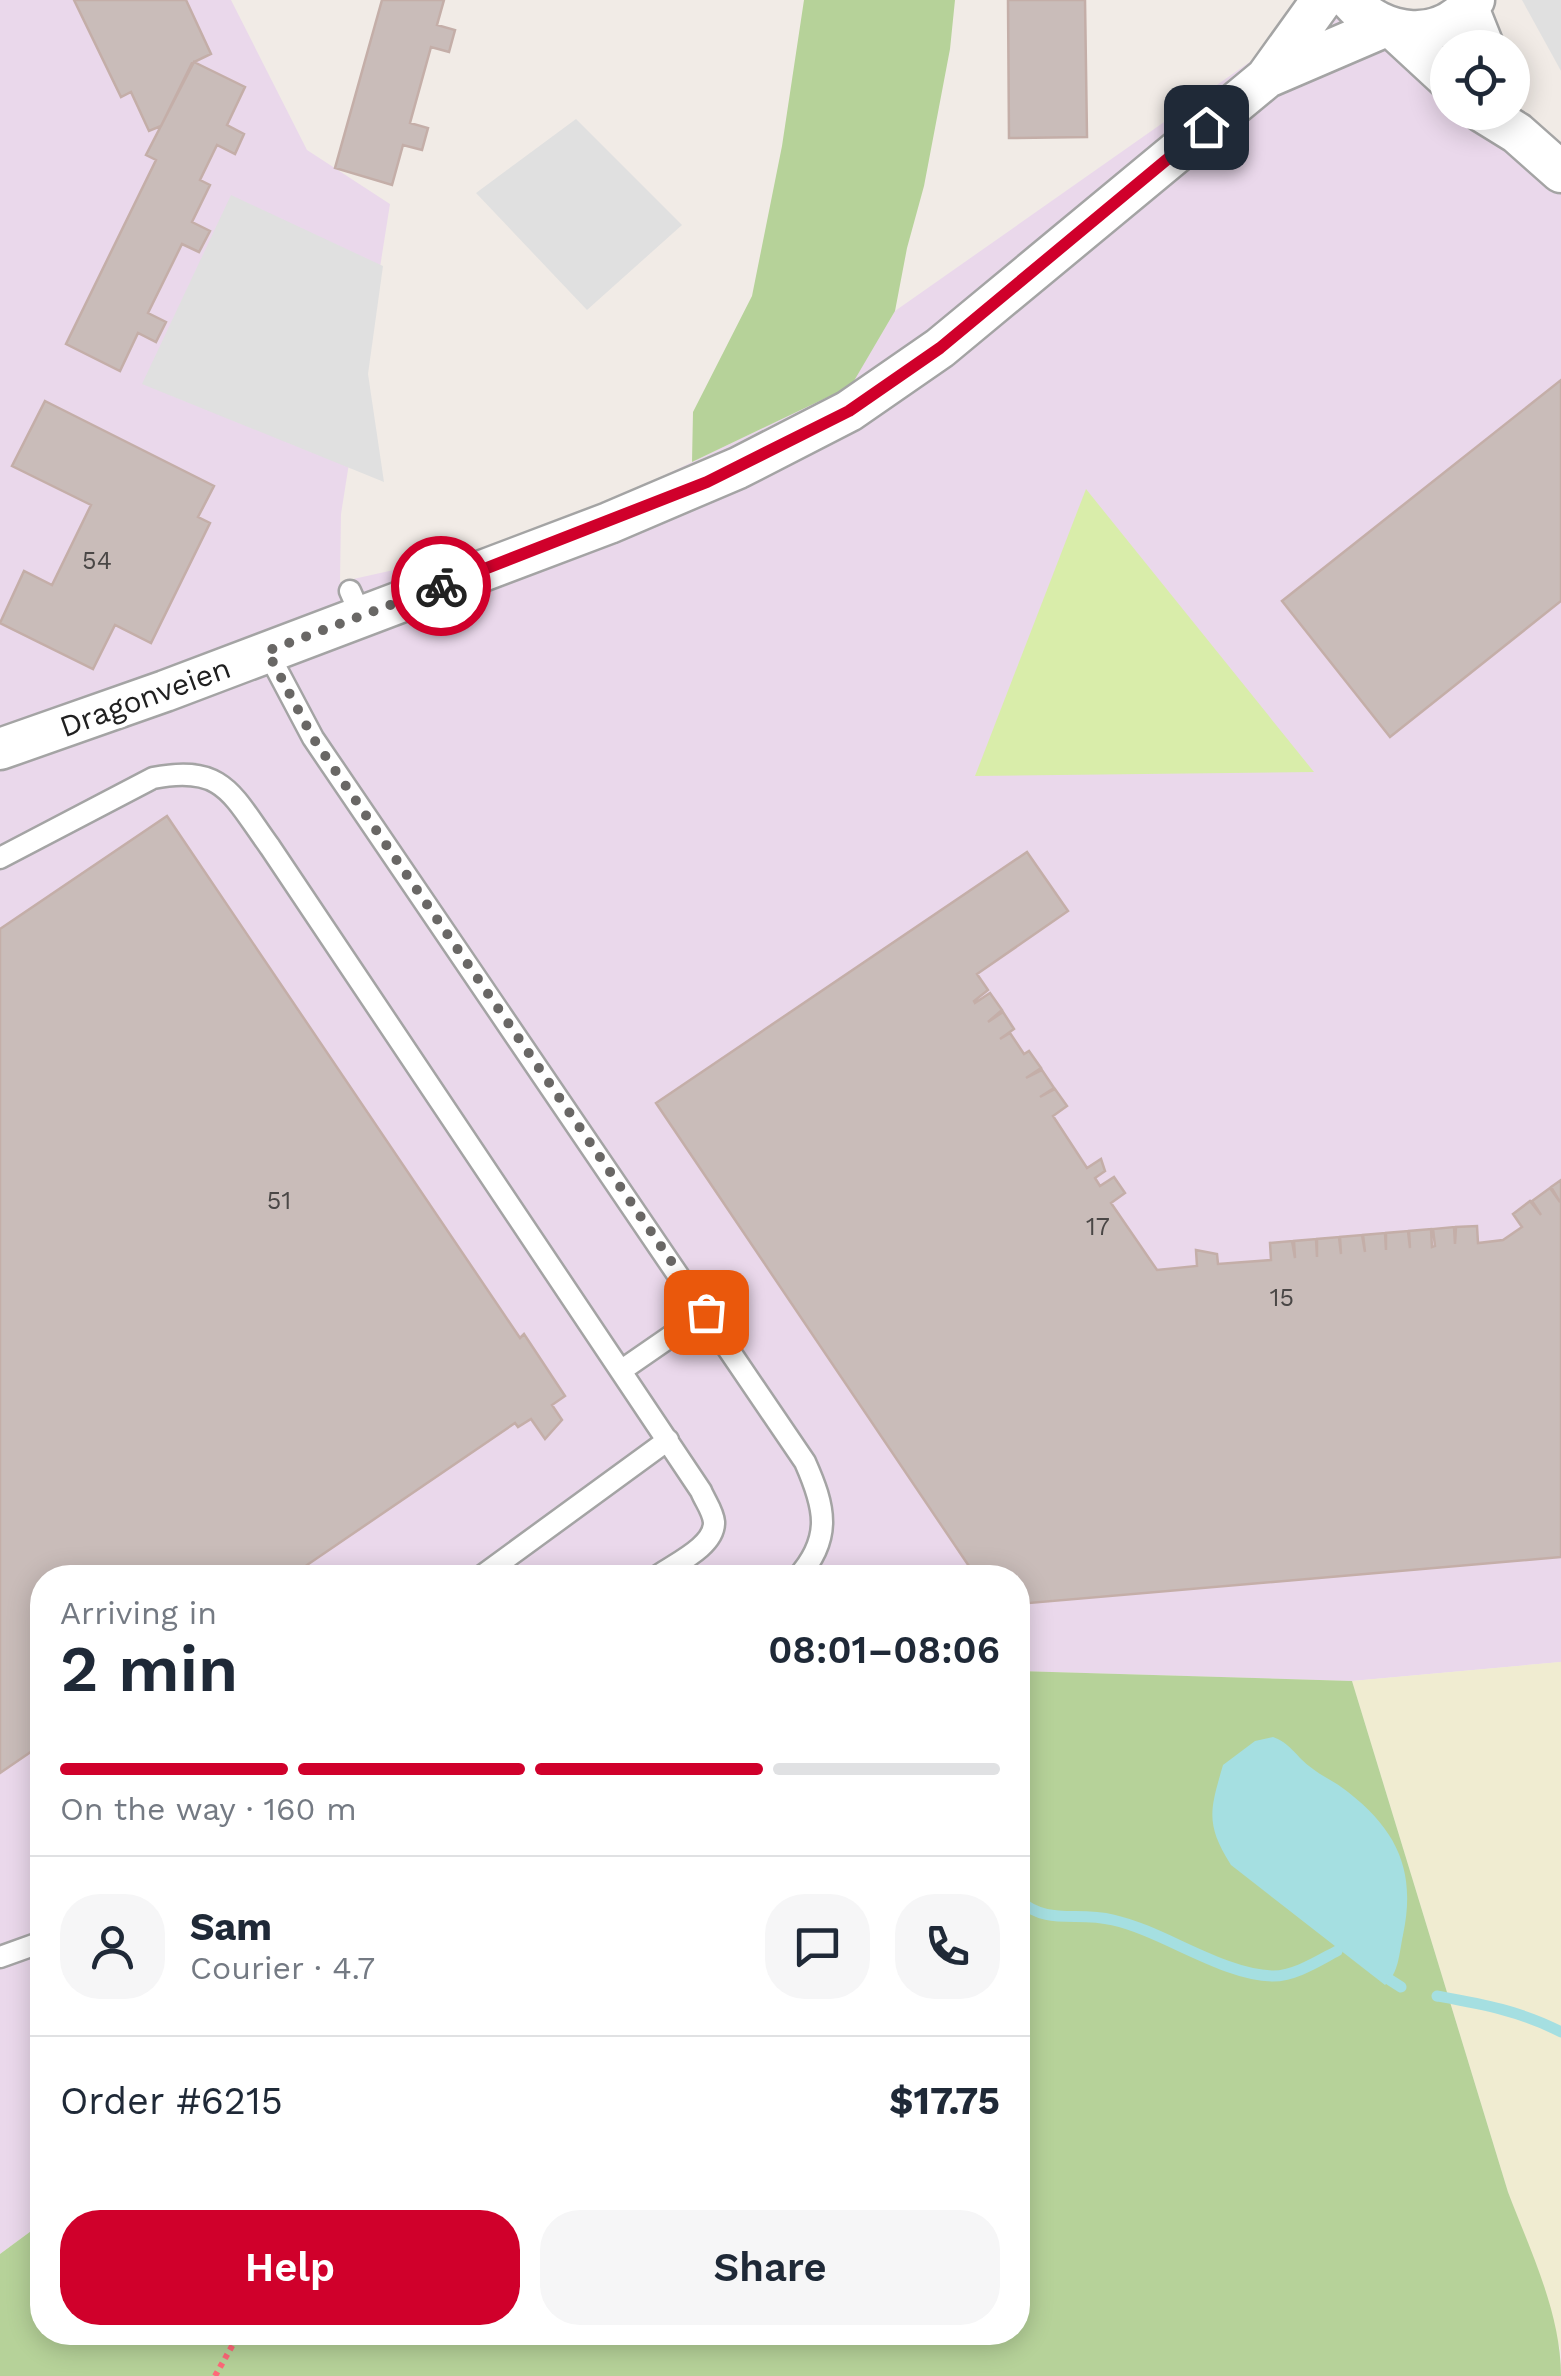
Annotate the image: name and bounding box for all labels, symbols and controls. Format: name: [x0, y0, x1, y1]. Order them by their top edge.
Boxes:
map controls: [1430, 30, 1530, 130]
button: locate: [1430, 30, 1530, 130]
pin: [1164, 85, 1249, 170]
icon: home: [1179, 100, 1234, 155]
courier: [391, 536, 491, 636]
house number: 54: [82, 546, 112, 575]
icon: bike: [414, 559, 469, 614]
street label: Dragonveien: [55, 650, 235, 744]
house number: 51: [267, 1186, 291, 1215]
house number: 17: [1086, 1212, 1110, 1241]
pin: [664, 1270, 749, 1355]
house number: 15: [1270, 1283, 1294, 1312]
icon: bag: [679, 1285, 734, 1340]
text: Arriving in: [60, 1594, 217, 1632]
text: 08:01–08:06: [768, 1628, 1000, 1672]
text: 2 min: [60, 1631, 238, 1707]
text: On the way · 160 m: [60, 1790, 357, 1828]
button: person: [60, 1894, 165, 1999]
button: chat: [765, 1894, 870, 1999]
button: phone: [895, 1894, 1000, 1999]
text: Sam: [190, 1905, 272, 1949]
text: Courier · 4.7: [190, 1949, 375, 1987]
text: Order #6215: [60, 2079, 283, 2123]
text: $17.75: [889, 2079, 1000, 2123]
button: Help: [60, 2210, 520, 2325]
button: Share: [540, 2210, 1000, 2325]

